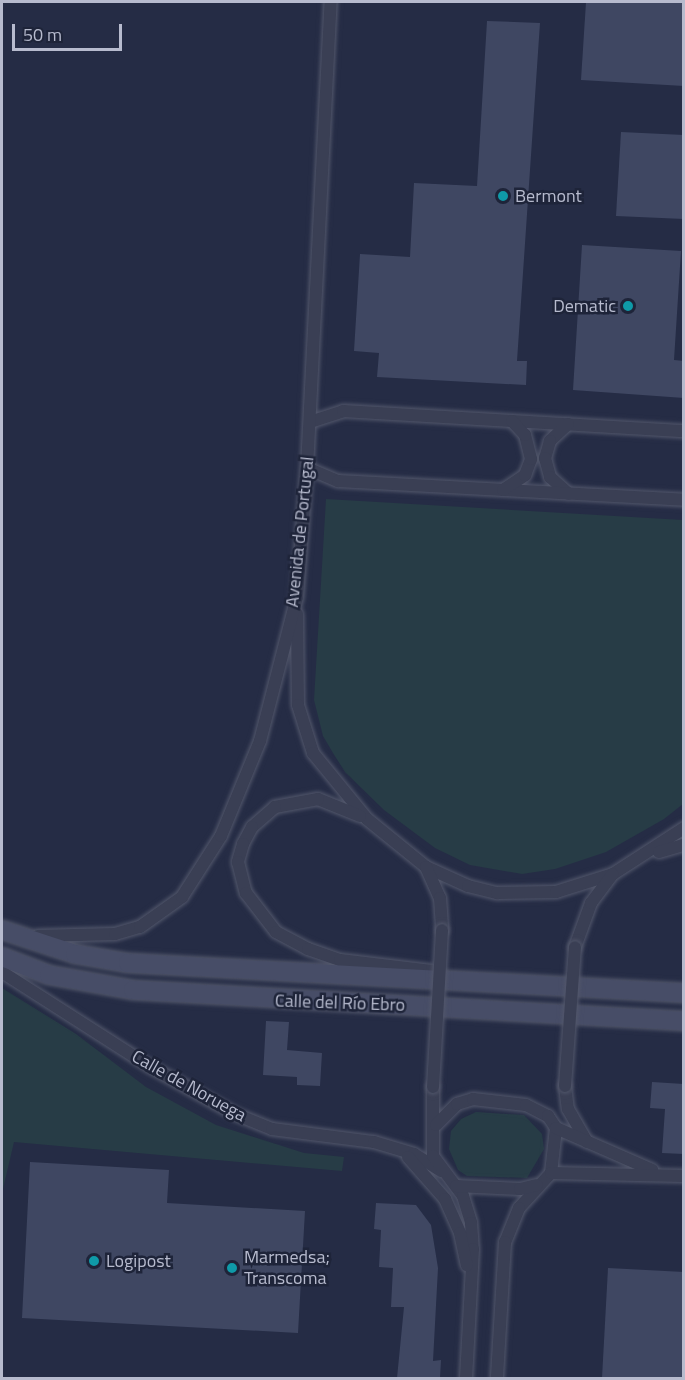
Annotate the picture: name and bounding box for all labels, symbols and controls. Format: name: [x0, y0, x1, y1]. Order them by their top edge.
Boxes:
scale bar: [15, 12, 124, 50]
text: 50 m: [23, 21, 62, 48]
place label: Bermont: [515, 185, 582, 207]
marker: Bermont: [496, 189, 510, 203]
place label: Dematic: [553, 295, 616, 317]
marker: Dematic: [621, 299, 635, 313]
street label: Avenida de Portugal: [281, 456, 319, 608]
street label: Calle del Río Ebro: [274, 990, 406, 1016]
street label: Calle de Noruega: [128, 1046, 250, 1126]
place label: Marmedsa; Transcoma: [244, 1247, 330, 1290]
place label: Logipost: [106, 1250, 171, 1272]
marker: Logipost: [87, 1254, 101, 1268]
marker: Marmedsa; Transcoma: [225, 1261, 239, 1275]

